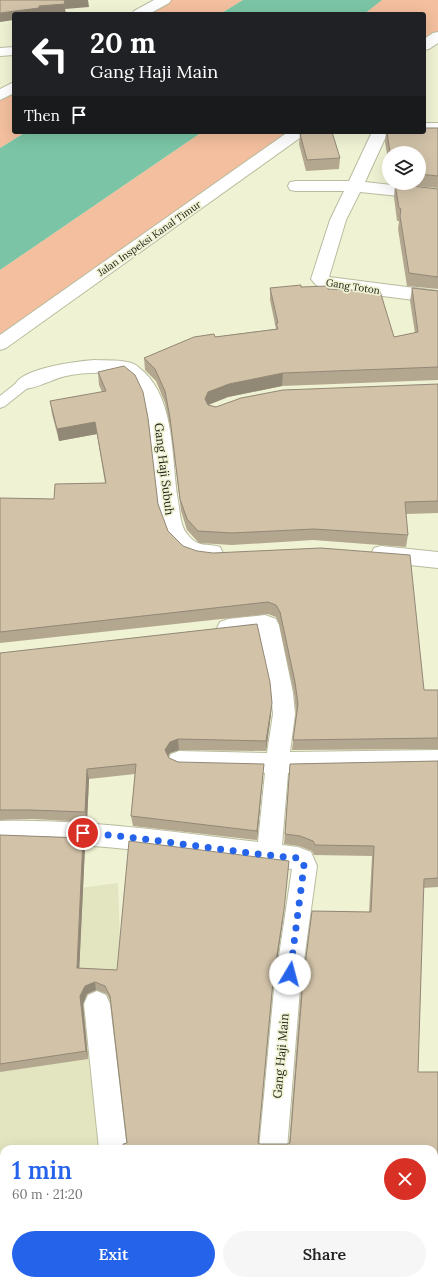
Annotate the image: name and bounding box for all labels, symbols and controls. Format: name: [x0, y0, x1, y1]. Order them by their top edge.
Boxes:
text: 20 m: [90, 25, 156, 61]
icon: left: [24, 28, 76, 80]
text: Gang Haji Main: [90, 60, 218, 83]
icon: arrive: [68, 104, 90, 126]
text: Then: [24, 106, 60, 125]
map controls: [382, 146, 426, 190]
button: layers: [382, 146, 426, 190]
street label: Jalan Inspeksi Kanal Timur: [94, 197, 204, 280]
street label: Gang Toton: [325, 276, 381, 297]
street label: Gang Haji Subuh: [151, 422, 178, 516]
pin: [66, 816, 100, 850]
icon: arrive: [72, 822, 94, 844]
position arrow: [269, 953, 311, 995]
street label: Gang Haji Main: [269, 1013, 292, 1099]
text: 1 min: [12, 1155, 72, 1186]
button: close: [384, 1158, 426, 1200]
text: 60 m · 21:20: [12, 1186, 83, 1203]
button: Exit: [12, 1231, 215, 1277]
button: Share: [223, 1231, 426, 1277]

